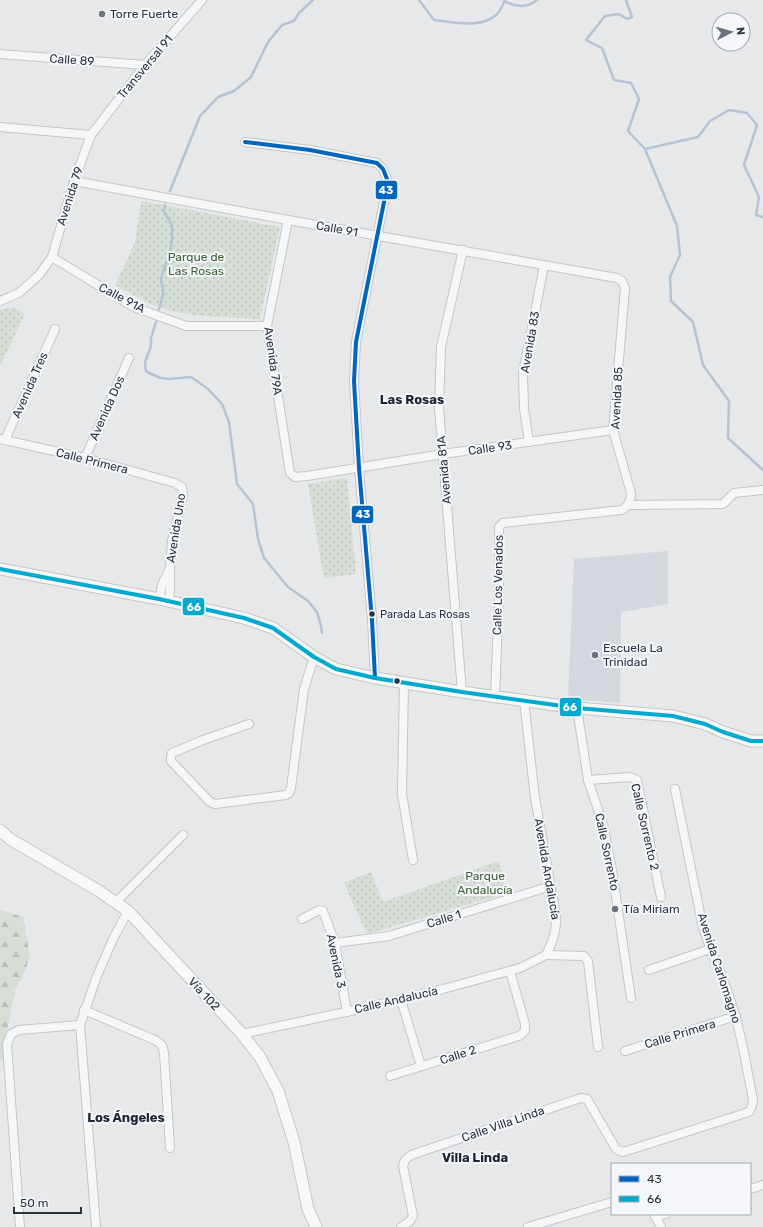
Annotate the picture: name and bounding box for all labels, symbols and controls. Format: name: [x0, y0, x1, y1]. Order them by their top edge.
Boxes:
place label: Torre Fuerte: [110, 7, 178, 21]
marker: Torre Fuerte: [97, 9, 107, 19]
north arrow: [711, 12, 751, 52]
text: N: [734, 26, 747, 36]
street label: Transversal 91: [114, 32, 176, 102]
street label: Calle 89: [49, 51, 95, 69]
street label: Avenida 79: [54, 165, 86, 227]
line badge: 43: [375, 180, 398, 200]
text: 43: [379, 184, 393, 197]
street label: Calle 91: [315, 218, 359, 240]
park label: Parque de Las Rosas: [168, 250, 225, 278]
street label: Calle 91A: [96, 280, 148, 316]
street label: Avenida 83: [518, 310, 542, 374]
street label: Avenida 79A: [261, 326, 285, 396]
street label: Avenida Tres: [9, 350, 51, 420]
street label: Avenida 85: [608, 366, 626, 430]
street label: Avenida Dos: [87, 374, 127, 442]
district label: Las Rosas: [380, 392, 444, 407]
street label: Avenida 81A: [434, 435, 454, 505]
street label: Calle 93: [467, 438, 513, 458]
street label: Calle Primera: [55, 445, 129, 477]
street label: Avenida Uno: [164, 492, 188, 564]
line badge: 43: [351, 505, 374, 524]
text: 43: [356, 508, 370, 521]
street label: Calle Los Venados: [490, 535, 506, 635]
line badge: 66: [182, 597, 205, 616]
text: 66: [187, 601, 201, 614]
place label: Parada Las Rosas: [380, 608, 470, 621]
marker: Parada Las Rosas: [367, 609, 377, 619]
place label: Escuela La Trinidad: [603, 641, 663, 669]
marker: Escuela La Trinidad: [590, 650, 600, 660]
unlabelled marker: [392, 676, 402, 686]
line badge: 66: [559, 697, 582, 717]
text: 66: [563, 701, 577, 714]
street label: Calle Sorrento 2: [628, 782, 662, 872]
street label: Calle Sorrento: [592, 812, 622, 892]
street label: Avenida Andalucía: [531, 817, 563, 921]
park label: Parque Andalucía: [457, 869, 513, 897]
place label: Tía Miriam: [623, 902, 680, 916]
marker: Tía Miriam: [610, 904, 620, 914]
street label: Calle 1: [425, 907, 463, 931]
street label: Avenida Carlomagno: [695, 911, 744, 1025]
street label: Avenida 3: [323, 933, 349, 989]
street label: Vía 102: [185, 975, 223, 1013]
street label: Calle Andalucía: [353, 984, 439, 1016]
street label: Calle Primera: [643, 1017, 717, 1051]
street label: Calle 2: [438, 1043, 478, 1067]
street label: Calle Villa Linda: [460, 1103, 546, 1145]
district label: Los Ángeles: [87, 1110, 165, 1125]
district label: Villa Linda: [442, 1150, 508, 1165]
legend: [611, 1163, 751, 1215]
text: 43: [647, 1172, 662, 1186]
scale bar: [14, 1189, 81, 1215]
text: 66: [647, 1192, 661, 1206]
text: 50 m: [20, 1196, 48, 1210]

